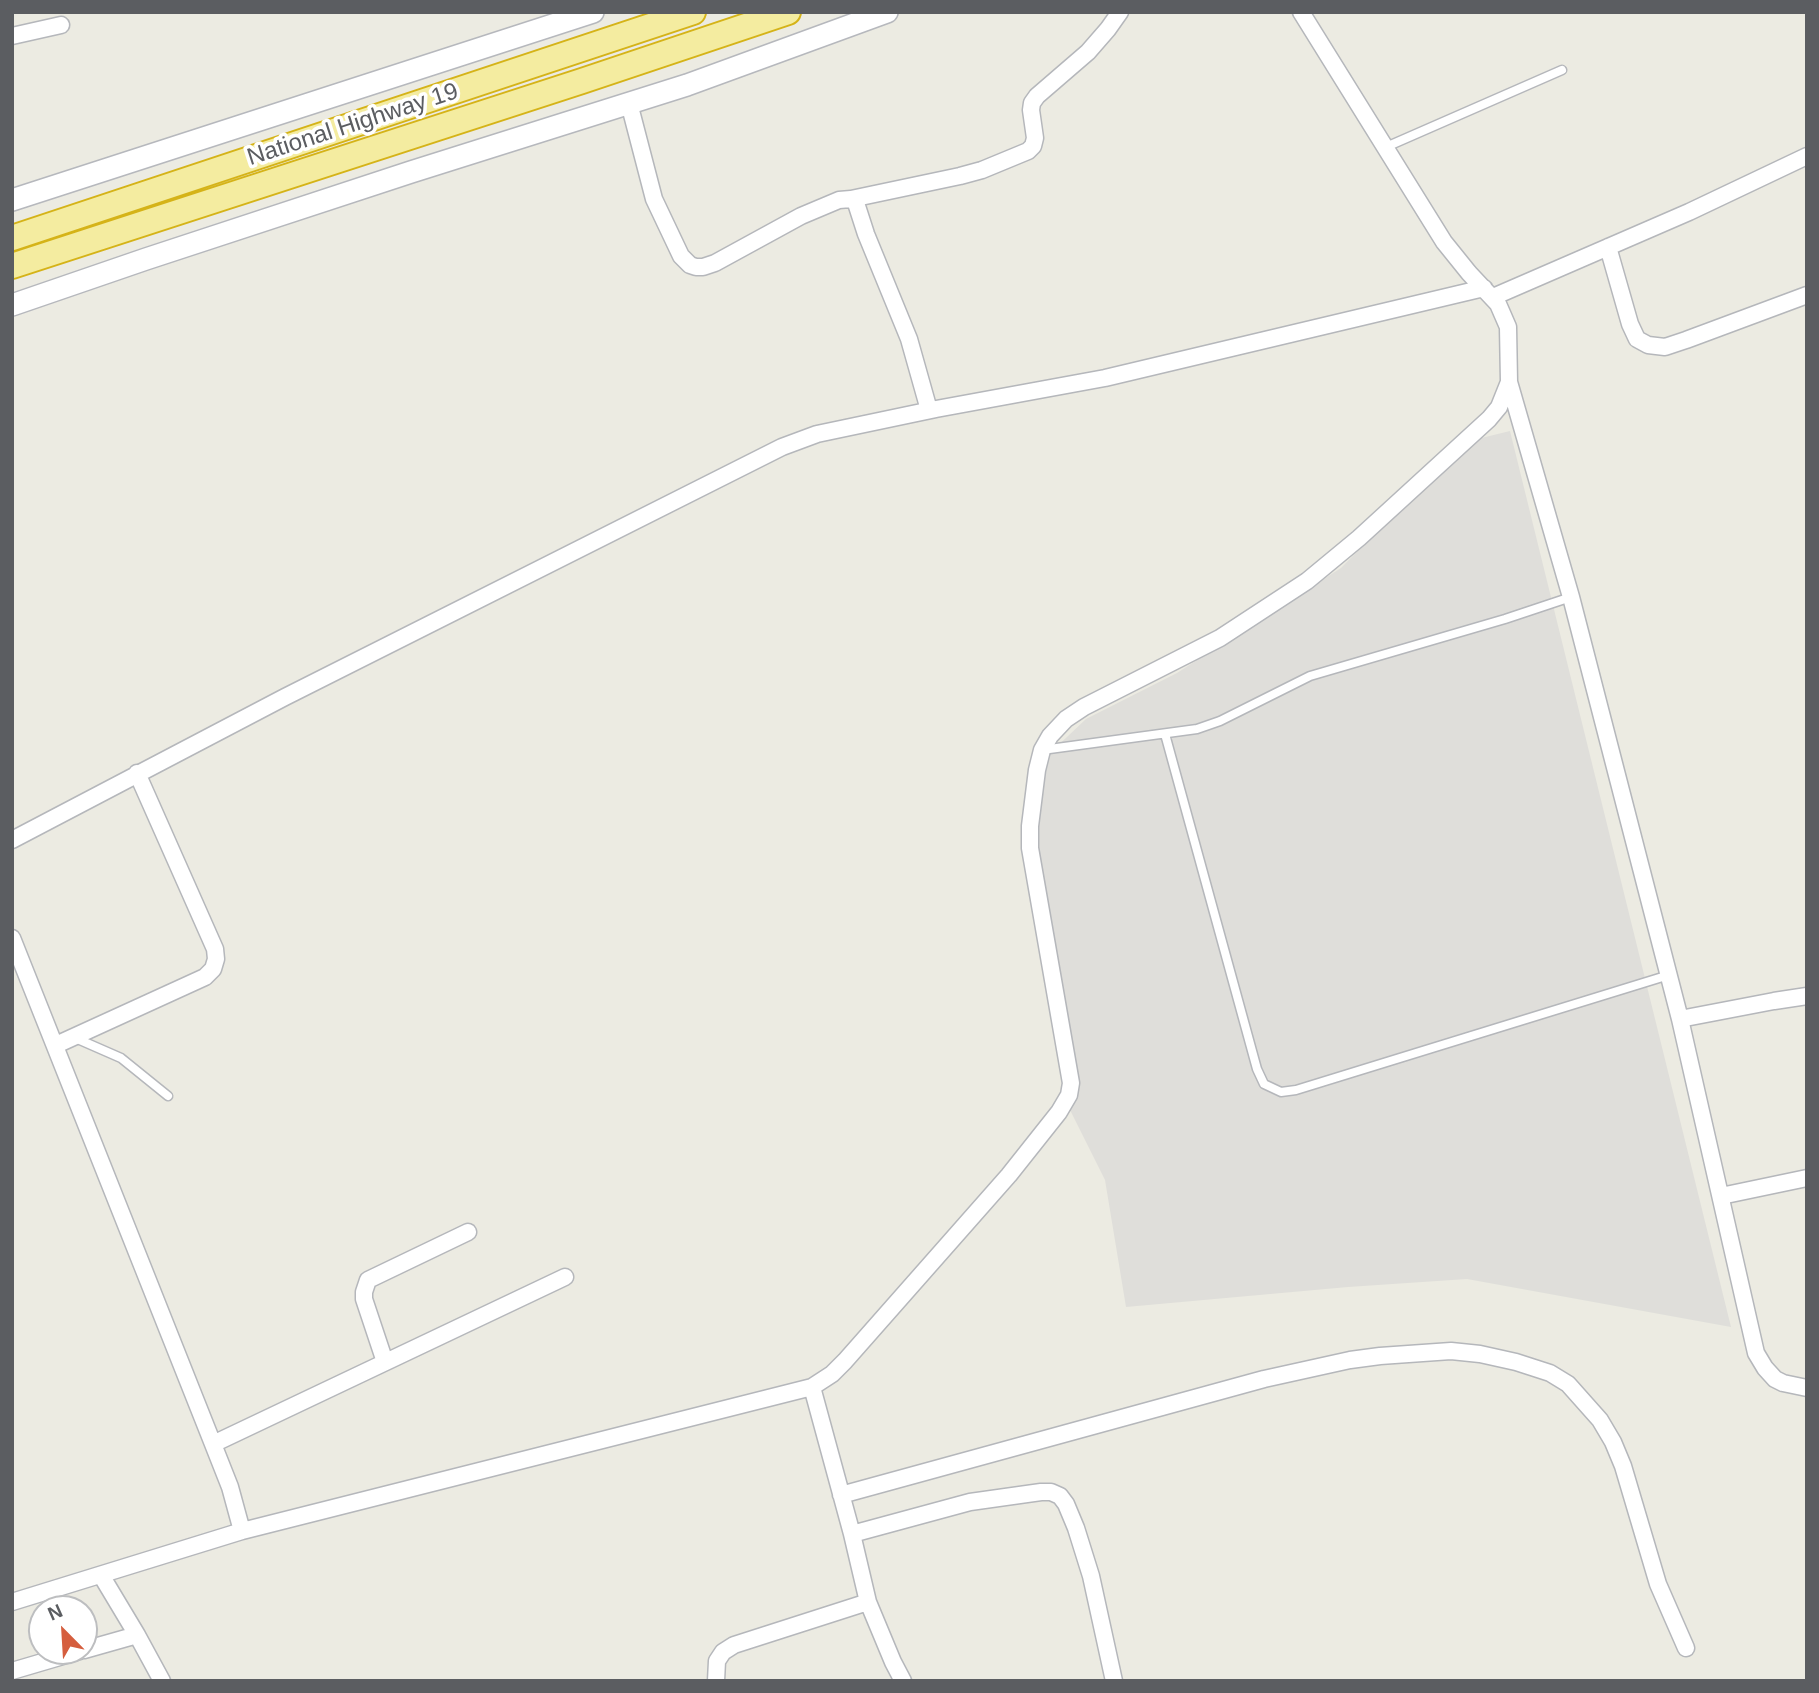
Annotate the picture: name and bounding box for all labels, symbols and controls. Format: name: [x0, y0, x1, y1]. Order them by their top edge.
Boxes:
street label: National Highway 19: [244, 77, 462, 173]
north arrow: [28, 1595, 98, 1665]
text: N: [45, 1600, 66, 1625]

